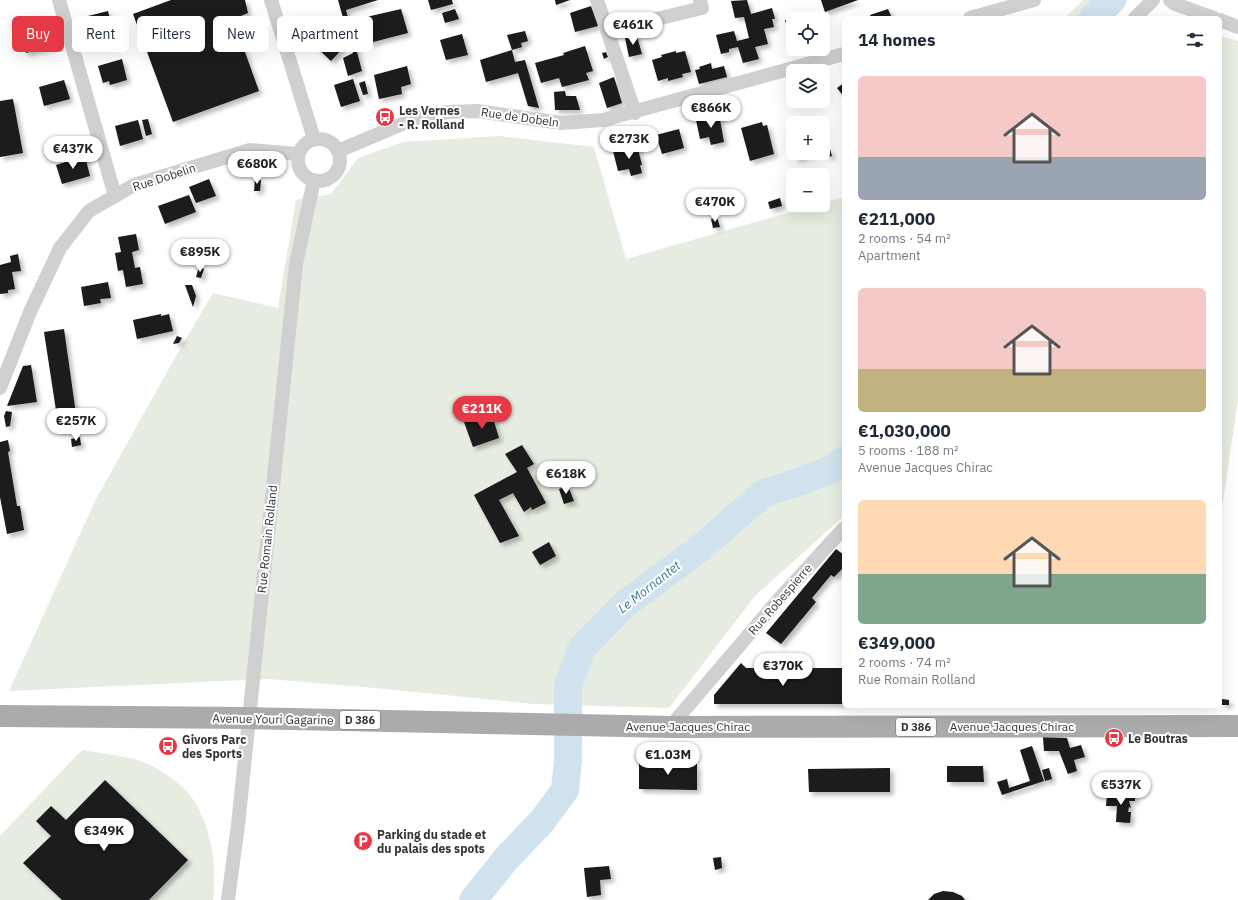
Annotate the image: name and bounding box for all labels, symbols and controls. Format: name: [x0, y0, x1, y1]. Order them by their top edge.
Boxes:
pin: €461K: [605, 12, 661, 46]
map controls: [786, 12, 830, 212]
button: locate: [786, 12, 830, 56]
chip: Buy: [12, 16, 64, 52]
chip: Rent: [72, 16, 129, 52]
chip: Filters: [137, 16, 205, 52]
chip: New: [213, 16, 269, 52]
chip: Apartment: [277, 16, 373, 52]
text: €461K: [613, 16, 653, 33]
text: 14 homes: [858, 29, 935, 51]
icon: filters: [1184, 29, 1206, 51]
button: layers: [786, 64, 830, 108]
pin: €866K: [683, 95, 739, 129]
text: €866K: [691, 99, 731, 116]
icon: home: [996, 102, 1068, 174]
place label: Les Vernes - R. Rolland: [399, 103, 464, 132]
street label: Rue de Dobeln: [480, 104, 560, 130]
bus stop icon: Les Vernes - R. Rolland: [374, 106, 396, 128]
button: +: [786, 116, 830, 160]
pin: €273K: [601, 126, 657, 160]
text: €273K: [609, 130, 649, 147]
pin: €437K: [45, 136, 101, 170]
text: €437K: [53, 140, 93, 157]
pin: €680K: [229, 151, 285, 185]
text: €680K: [237, 155, 277, 172]
street label: Rue Dobelin: [131, 160, 197, 194]
button: −: [786, 168, 830, 212]
pin: €470K: [687, 189, 743, 223]
text: €470K: [695, 193, 735, 210]
text: €211,000: [858, 208, 935, 230]
text: 2 rooms · 54 m²: [858, 230, 951, 247]
pin: €895K: [172, 239, 228, 273]
text: €895K: [180, 243, 220, 260]
text: Apartment: [858, 247, 921, 264]
icon: home: [996, 314, 1068, 386]
pin: €211K: [454, 396, 510, 430]
text: €211K: [462, 400, 502, 417]
pin: €257K: [48, 408, 104, 442]
text: €257K: [56, 412, 96, 429]
text: €1,030,000: [858, 420, 951, 442]
text: 5 rooms · 188 m²: [858, 442, 959, 459]
text: Avenue Jacques Chirac: [858, 459, 993, 476]
pin: €618K: [538, 461, 594, 495]
text: €618K: [546, 465, 586, 482]
street label: Rue Romain Rolland: [254, 484, 280, 594]
icon: home: [996, 526, 1068, 598]
water label: Le Mornantet: [614, 557, 684, 617]
street label: Rue Robespierre: [745, 560, 815, 638]
text: €349,000: [858, 632, 935, 654]
pin: €370K: [755, 653, 811, 687]
text: 2 rooms · 74 m²: [858, 654, 951, 671]
text: €370K: [763, 657, 803, 674]
text: Rue Romain Rolland: [858, 671, 976, 688]
street label: Avenue Youri Gagarine: [212, 710, 334, 728]
road number: D 386: [340, 711, 380, 729]
road number: D 386: [896, 718, 936, 736]
street label: Avenue Jacques Chirac: [626, 719, 750, 734]
street label: Avenue Jacques Chirac: [950, 719, 1074, 734]
bus stop icon: Le Boutras: [1103, 727, 1125, 749]
place label: Le Boutras: [1128, 731, 1188, 746]
place label: Givors Parc des Sports: [182, 732, 246, 761]
bus stop icon: Givors Parc des Sports: [157, 735, 179, 757]
pin: €1.03M: [635, 742, 701, 776]
text: €1.03M: [645, 746, 691, 763]
pin: €537K: [1093, 772, 1149, 806]
text: €537K: [1101, 776, 1141, 793]
pin: €349K: [76, 818, 132, 852]
text: €349K: [84, 822, 124, 839]
place label: Parking du stade et du palais des spots: [377, 827, 487, 856]
parking icon: Parking du stade et du palais des spots: [352, 830, 374, 852]

